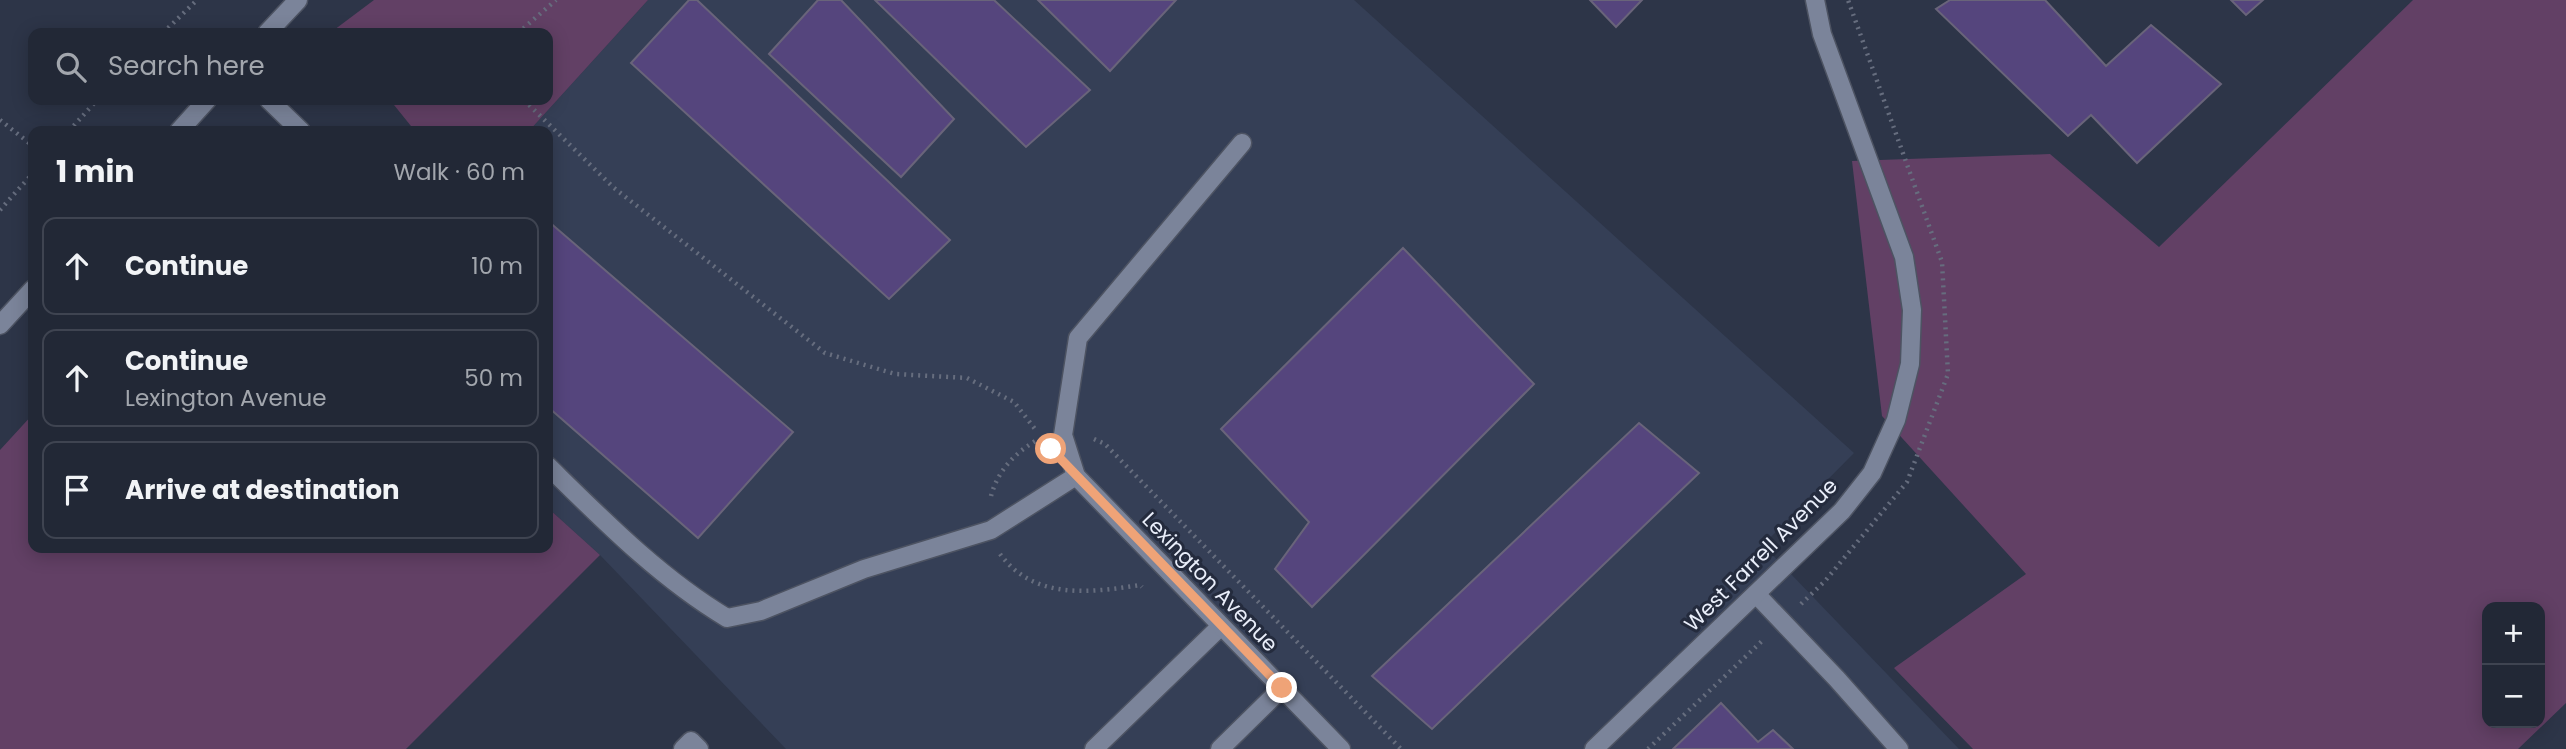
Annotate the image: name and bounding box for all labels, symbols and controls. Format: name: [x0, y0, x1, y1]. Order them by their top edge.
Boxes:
search box: [28, 28, 553, 105]
icon: search: [52, 48, 90, 86]
text: Search here: [108, 48, 265, 84]
text: 1 min: [56, 150, 134, 193]
text: Walk · 60 m: [393, 156, 525, 188]
icon: ahead: [58, 247, 96, 285]
text: Continue: [125, 248, 248, 284]
text: 10 m: [471, 250, 523, 282]
text: Continue: [125, 343, 248, 379]
icon: ahead: [58, 359, 96, 397]
text: 50 m: [464, 362, 523, 394]
text: Lexington Avenue: [125, 382, 326, 414]
route start: [1035, 433, 1066, 464]
icon: arrive: [58, 471, 96, 509]
text: Arrive at destination: [125, 472, 400, 508]
street label: West Farrell Avenue: [1678, 472, 1844, 638]
street label: Lexington Avenue: [1136, 505, 1285, 658]
map controls: [2482, 602, 2545, 728]
button: +: [2482, 602, 2545, 665]
button: −: [2482, 665, 2545, 728]
route end: [1266, 672, 1297, 703]

